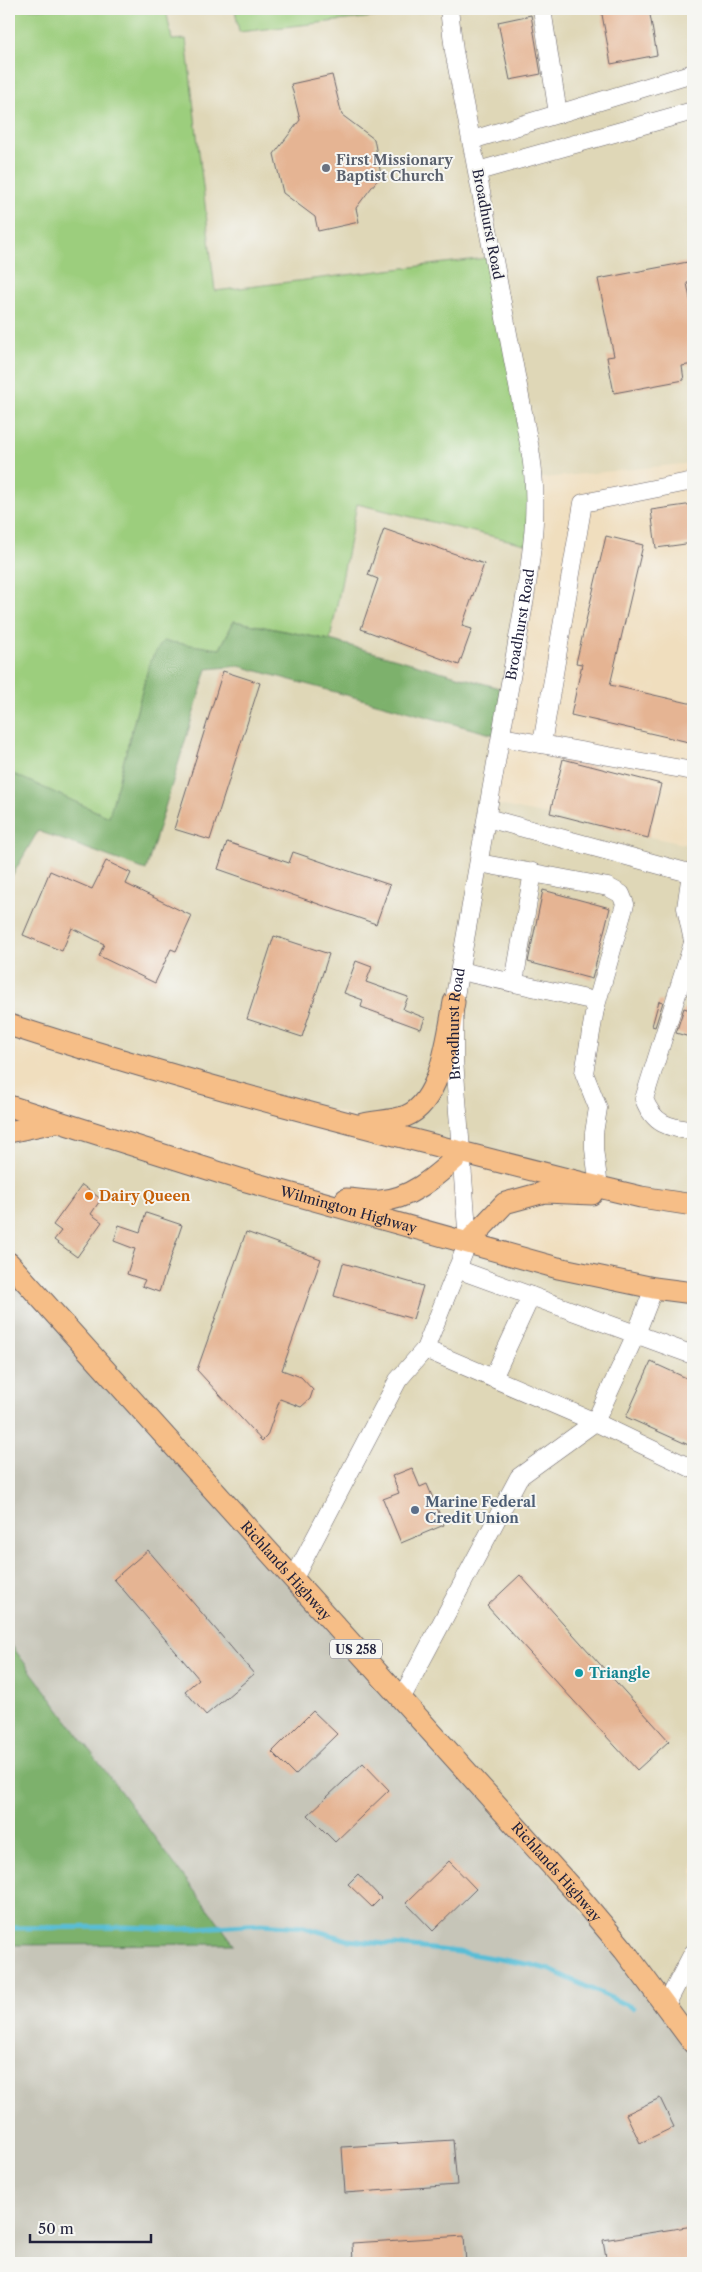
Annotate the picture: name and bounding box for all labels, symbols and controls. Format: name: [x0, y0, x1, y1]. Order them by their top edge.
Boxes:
place label: First Missionary Baptist Church: [336, 151, 453, 185]
marker: First Missionary Baptist Church: [320, 162, 332, 174]
street label: Broadhurst Road: [468, 167, 508, 281]
street label: Broadhurst Road: [502, 567, 538, 682]
street label: Broadhurst Road: [445, 966, 469, 1081]
street label: Wilmington Highway: [277, 1182, 419, 1237]
place label: Dairy Queen: [99, 1187, 191, 1205]
marker: Dairy Queen: [83, 1190, 95, 1202]
place label: Marine Federal Credit Union: [425, 1493, 536, 1527]
marker: Marine Federal Credit Union: [409, 1504, 421, 1516]
street label: Richlands Highway: [237, 1517, 335, 1624]
road number: US 258: [330, 1640, 382, 1658]
place label: Triangle: [589, 1664, 650, 1682]
marker: Triangle: [573, 1667, 585, 1679]
street label: Richlands Highway: [508, 1818, 606, 1926]
scale bar: [30, 2212, 151, 2244]
text: 50 m: [38, 2219, 74, 2238]

